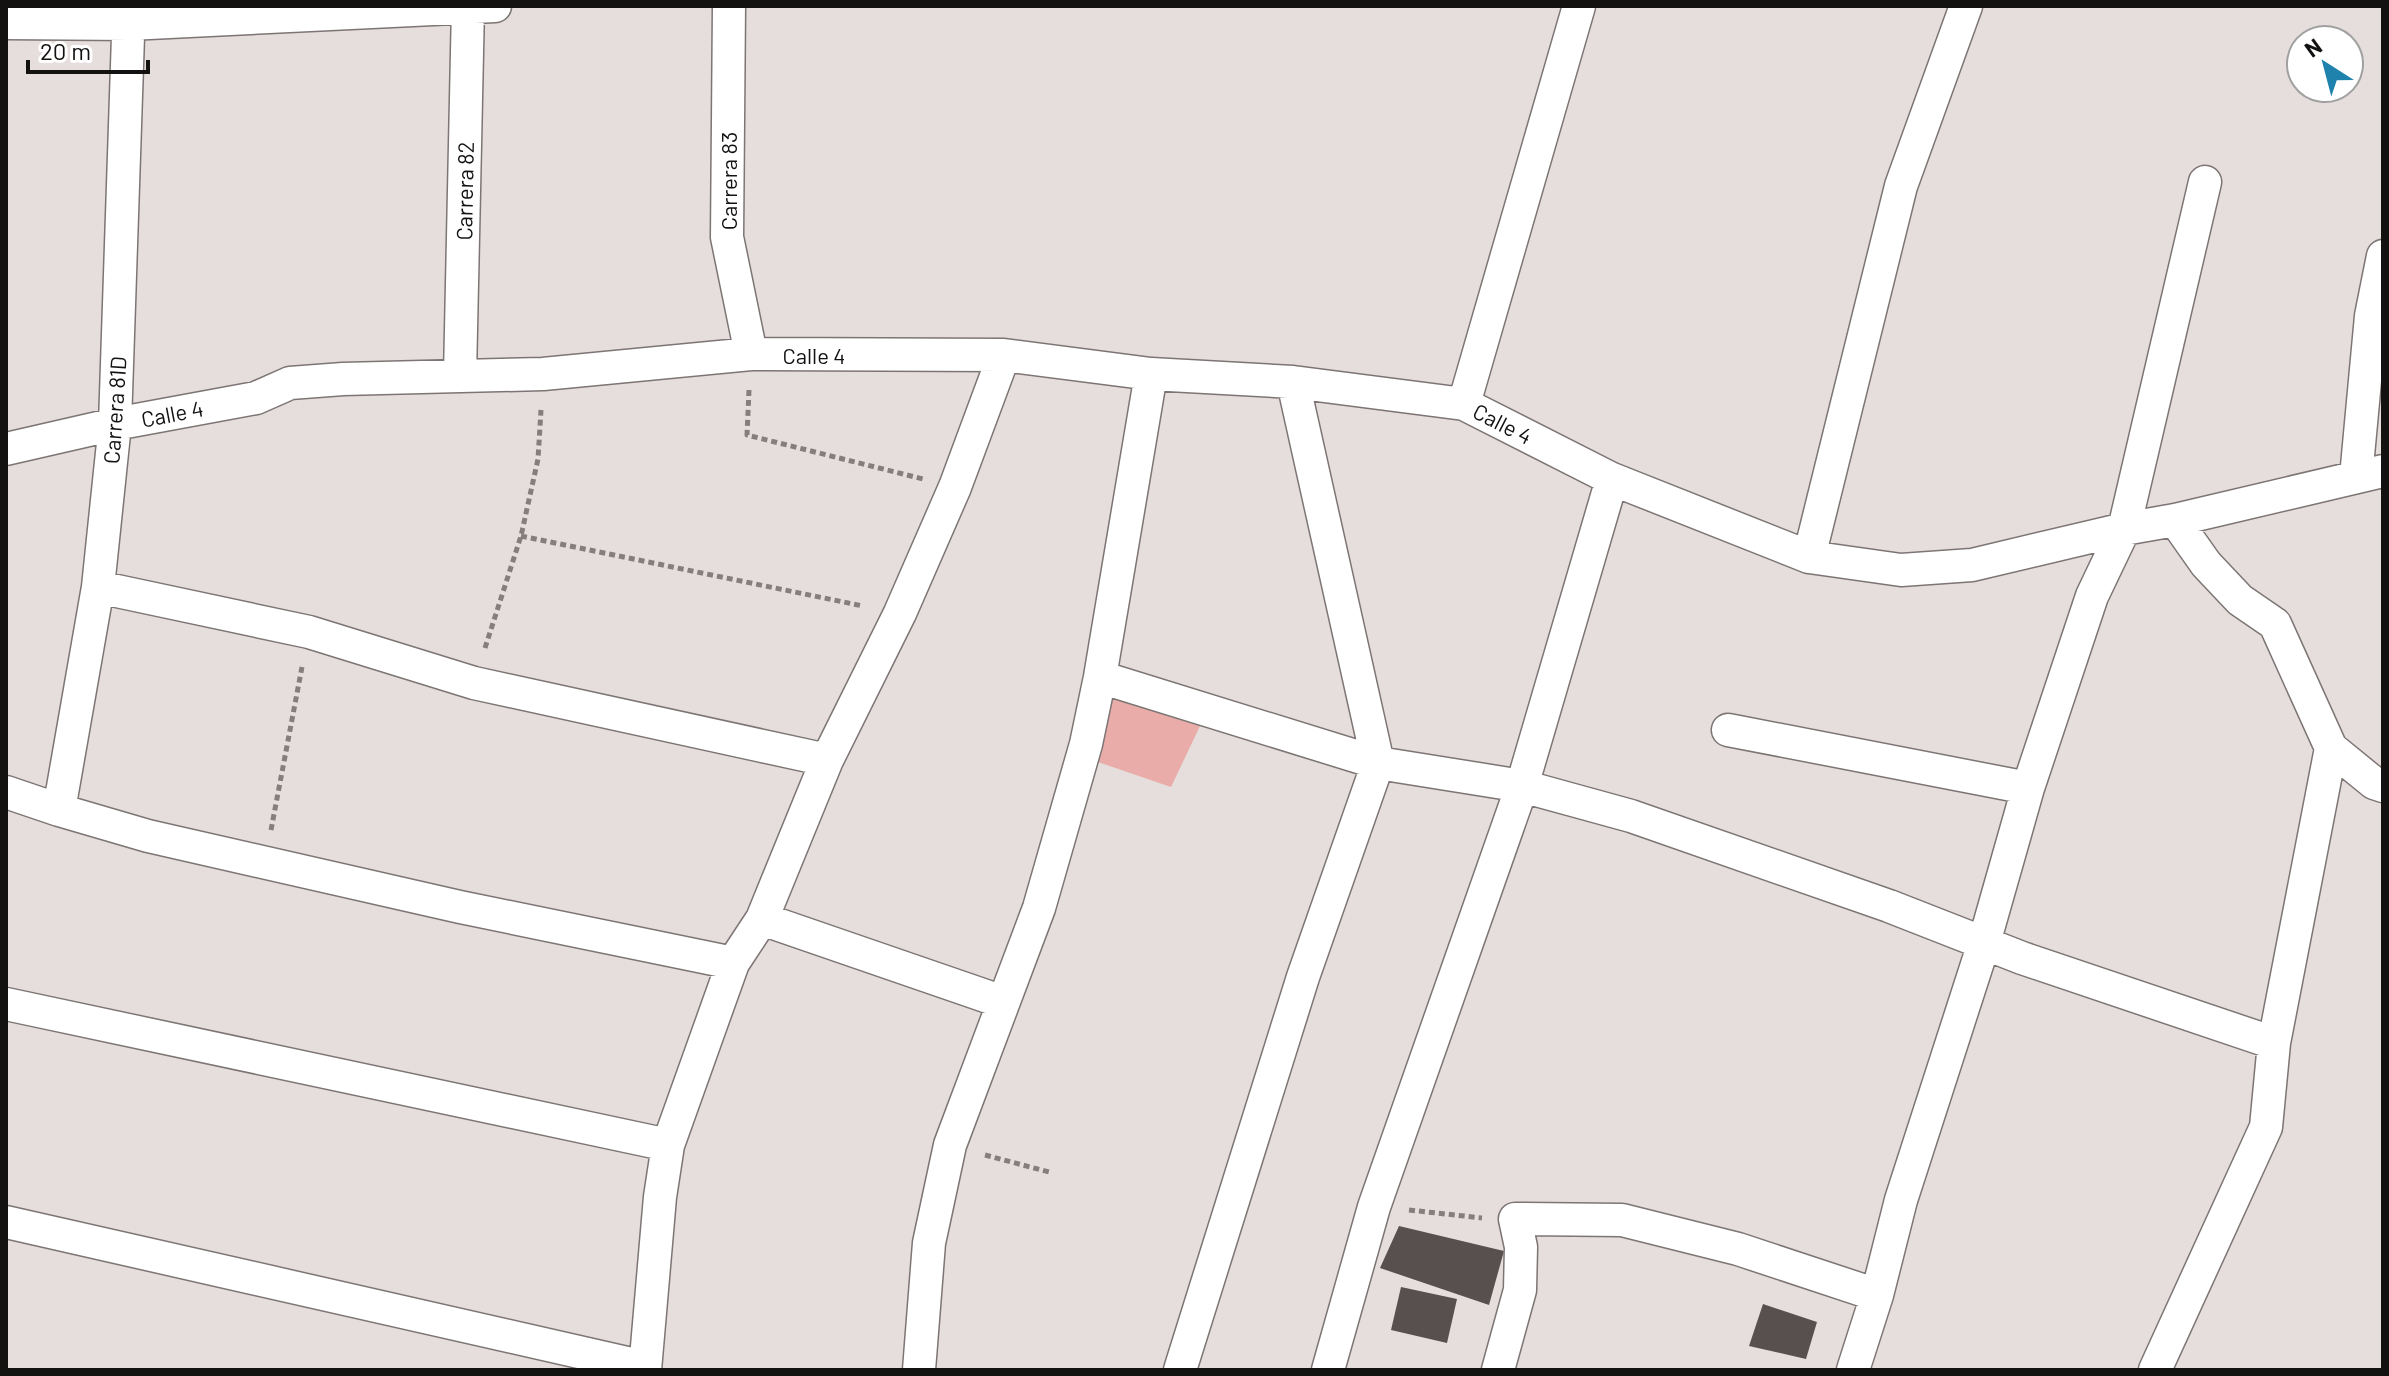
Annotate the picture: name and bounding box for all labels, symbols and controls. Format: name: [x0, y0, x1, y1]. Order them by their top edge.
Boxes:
scale bar: [28, 24, 148, 74]
north arrow: [2285, 24, 2365, 104]
text: N: [2299, 32, 2326, 62]
text: 20 m: [40, 36, 91, 65]
street label: Carrera 83: [715, 132, 741, 230]
street label: Carrera 82: [450, 141, 478, 241]
street label: Calle 4: [783, 342, 845, 368]
street label: Carrera 81D: [97, 355, 131, 465]
street label: Calle 4: [139, 394, 205, 432]
street label: Calle 4: [1469, 397, 1537, 449]

